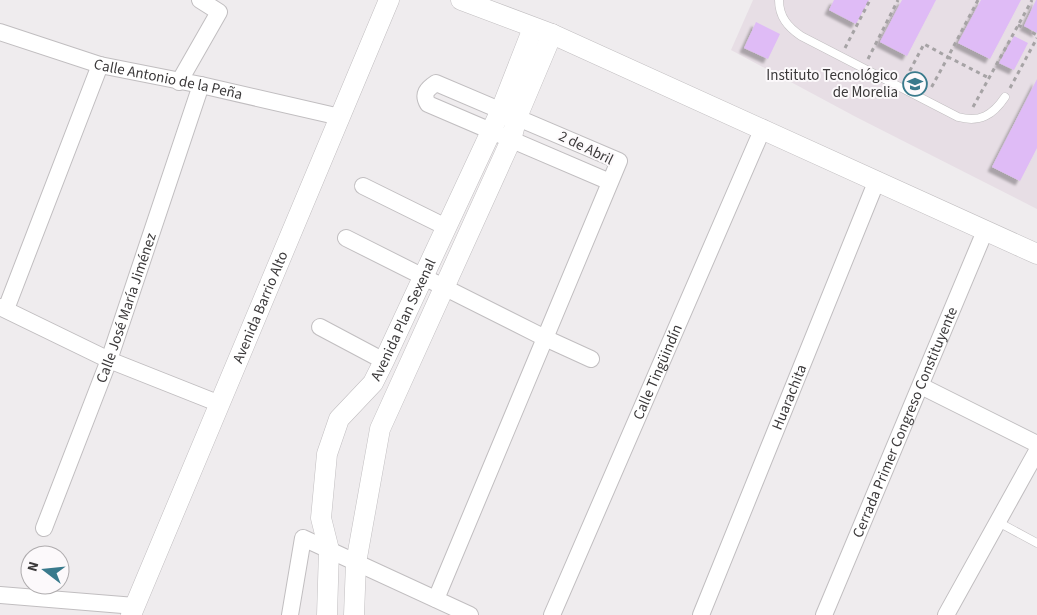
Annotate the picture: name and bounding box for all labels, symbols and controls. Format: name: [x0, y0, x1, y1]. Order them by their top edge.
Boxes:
street label: Calle Antonio de la Peña: [91, 53, 245, 105]
place label: Instituto Tecnológico de Morelia: [766, 65, 898, 103]
school or university icon: Instituto Tecnológico de Morelia: [902, 71, 928, 97]
street label: 2 de Abril: [555, 126, 617, 170]
street label: Calle José María Jiménez: [91, 230, 161, 386]
street label: Avenida Barrio Alto: [227, 248, 293, 366]
street label: Avenida Plan Sexenal: [365, 255, 441, 385]
street label: Cerrada Primer Congreso Constituyente: [847, 304, 963, 541]
street label: Calle Tingüindín: [627, 321, 687, 423]
street label: Huarachita: [766, 361, 812, 433]
north arrow: [20, 545, 70, 595]
text: N: [23, 559, 44, 574]

